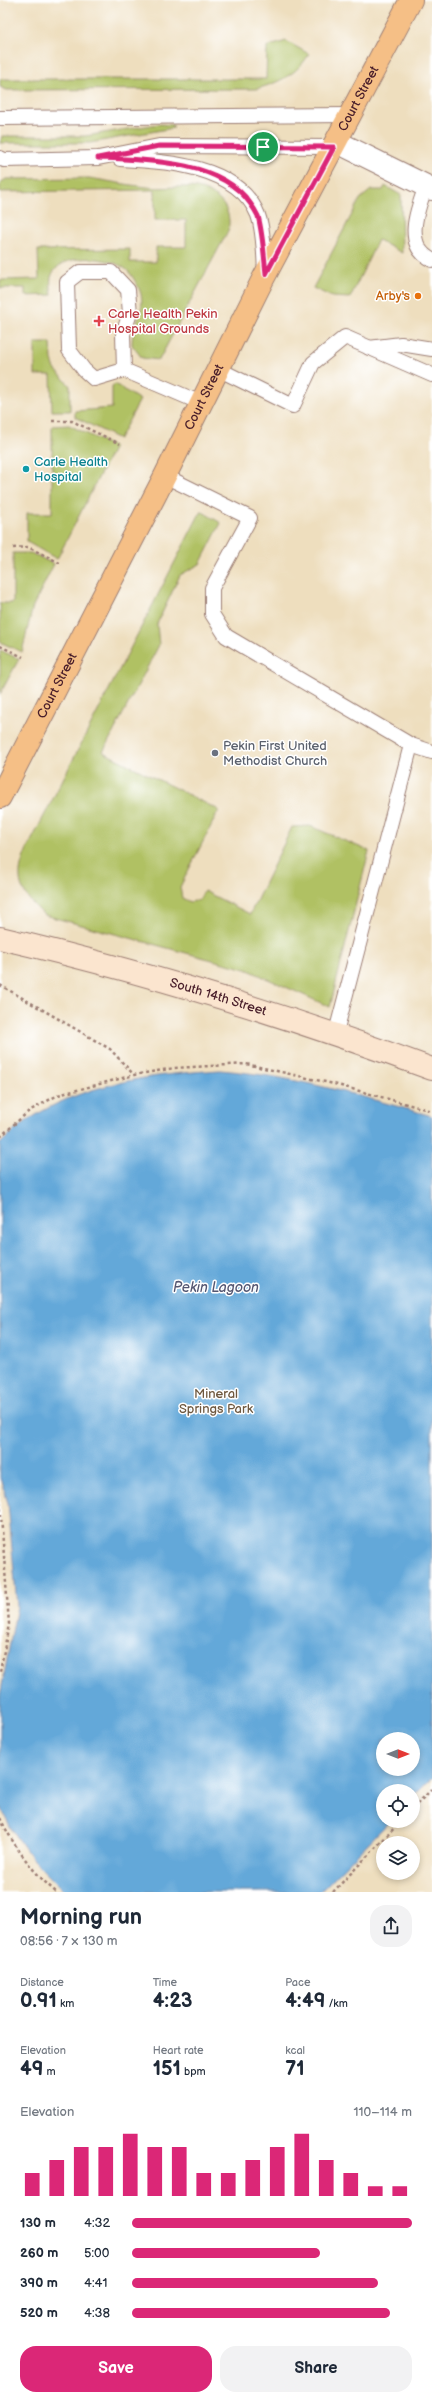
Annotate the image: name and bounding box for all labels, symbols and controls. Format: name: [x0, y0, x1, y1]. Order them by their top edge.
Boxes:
street label: Court Street: [335, 63, 382, 134]
pin: [246, 130, 280, 164]
icon: arrive: [252, 136, 274, 158]
place label: Arby's: [376, 288, 411, 304]
marker: Arby's: [413, 291, 423, 301]
place label: Carle Health Pekin Hospital Grounds: [108, 306, 218, 337]
marker: Carle Health Pekin Hospital Grounds: [93, 315, 105, 327]
street label: Court Street: [181, 362, 227, 433]
place label: Carle Health Hospital: [34, 454, 108, 485]
marker: Carle Health Hospital: [21, 464, 31, 474]
street label: Court Street: [34, 650, 81, 721]
place label: Pekin First United Methodist Church: [223, 738, 327, 769]
marker: Pekin First United Methodist Church: [210, 748, 220, 758]
street label: South 14th Street: [168, 975, 268, 1019]
water label: Pekin Lagoon: [173, 1279, 259, 1296]
park label: Mineral Springs Park: [179, 1386, 254, 1417]
north arrow: [376, 1732, 420, 1776]
map controls: [376, 1732, 420, 1880]
button: locate: [376, 1784, 420, 1828]
button: layers: [376, 1836, 420, 1880]
text: Morning run: [20, 1904, 142, 1931]
button: share: [370, 1905, 412, 1947]
text: 08:56 · 7 × 130 m: [20, 1933, 118, 1949]
text: Distance: [20, 1976, 64, 1989]
text: Time: [153, 1976, 177, 1989]
text: Pace: [285, 1976, 310, 1989]
text: 0.91: [20, 1989, 57, 2013]
text: 4:23: [153, 1989, 192, 2013]
text: 4:49: [285, 1989, 325, 2013]
text: km: [57, 1997, 74, 2010]
text: /km: [325, 1997, 348, 2010]
text: Elevation: [20, 2044, 66, 2057]
text: Heart rate: [153, 2044, 203, 2057]
text: kcal: [285, 2044, 305, 2057]
text: 49: [20, 2057, 44, 2081]
text: 151: [153, 2057, 181, 2081]
text: 71: [285, 2057, 305, 2081]
text: m: [44, 2065, 56, 2078]
text: bpm: [181, 2065, 206, 2078]
text: Elevation: [20, 2104, 74, 2120]
text: 110–114 m: [353, 2104, 412, 2120]
text: 130 m: [20, 2215, 56, 2231]
text: 4:32: [84, 2215, 110, 2231]
text: 260 m: [20, 2245, 58, 2261]
text: 5:00: [84, 2245, 109, 2261]
text: 390 m: [20, 2275, 58, 2291]
text: 4:41: [84, 2275, 108, 2291]
text: 520 m: [20, 2305, 58, 2321]
text: 4:38: [84, 2305, 110, 2321]
button: Save: [20, 2346, 212, 2392]
button: Share: [220, 2346, 412, 2392]

